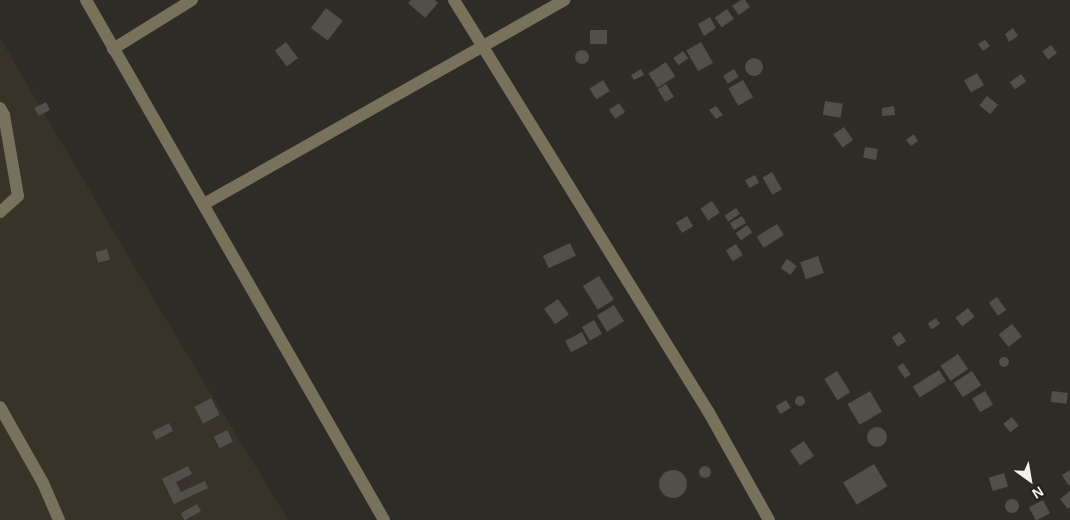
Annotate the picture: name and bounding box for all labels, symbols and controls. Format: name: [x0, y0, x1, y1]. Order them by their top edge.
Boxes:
north arrow: [1005, 455, 1055, 505]
text: N: [1029, 483, 1046, 502]

